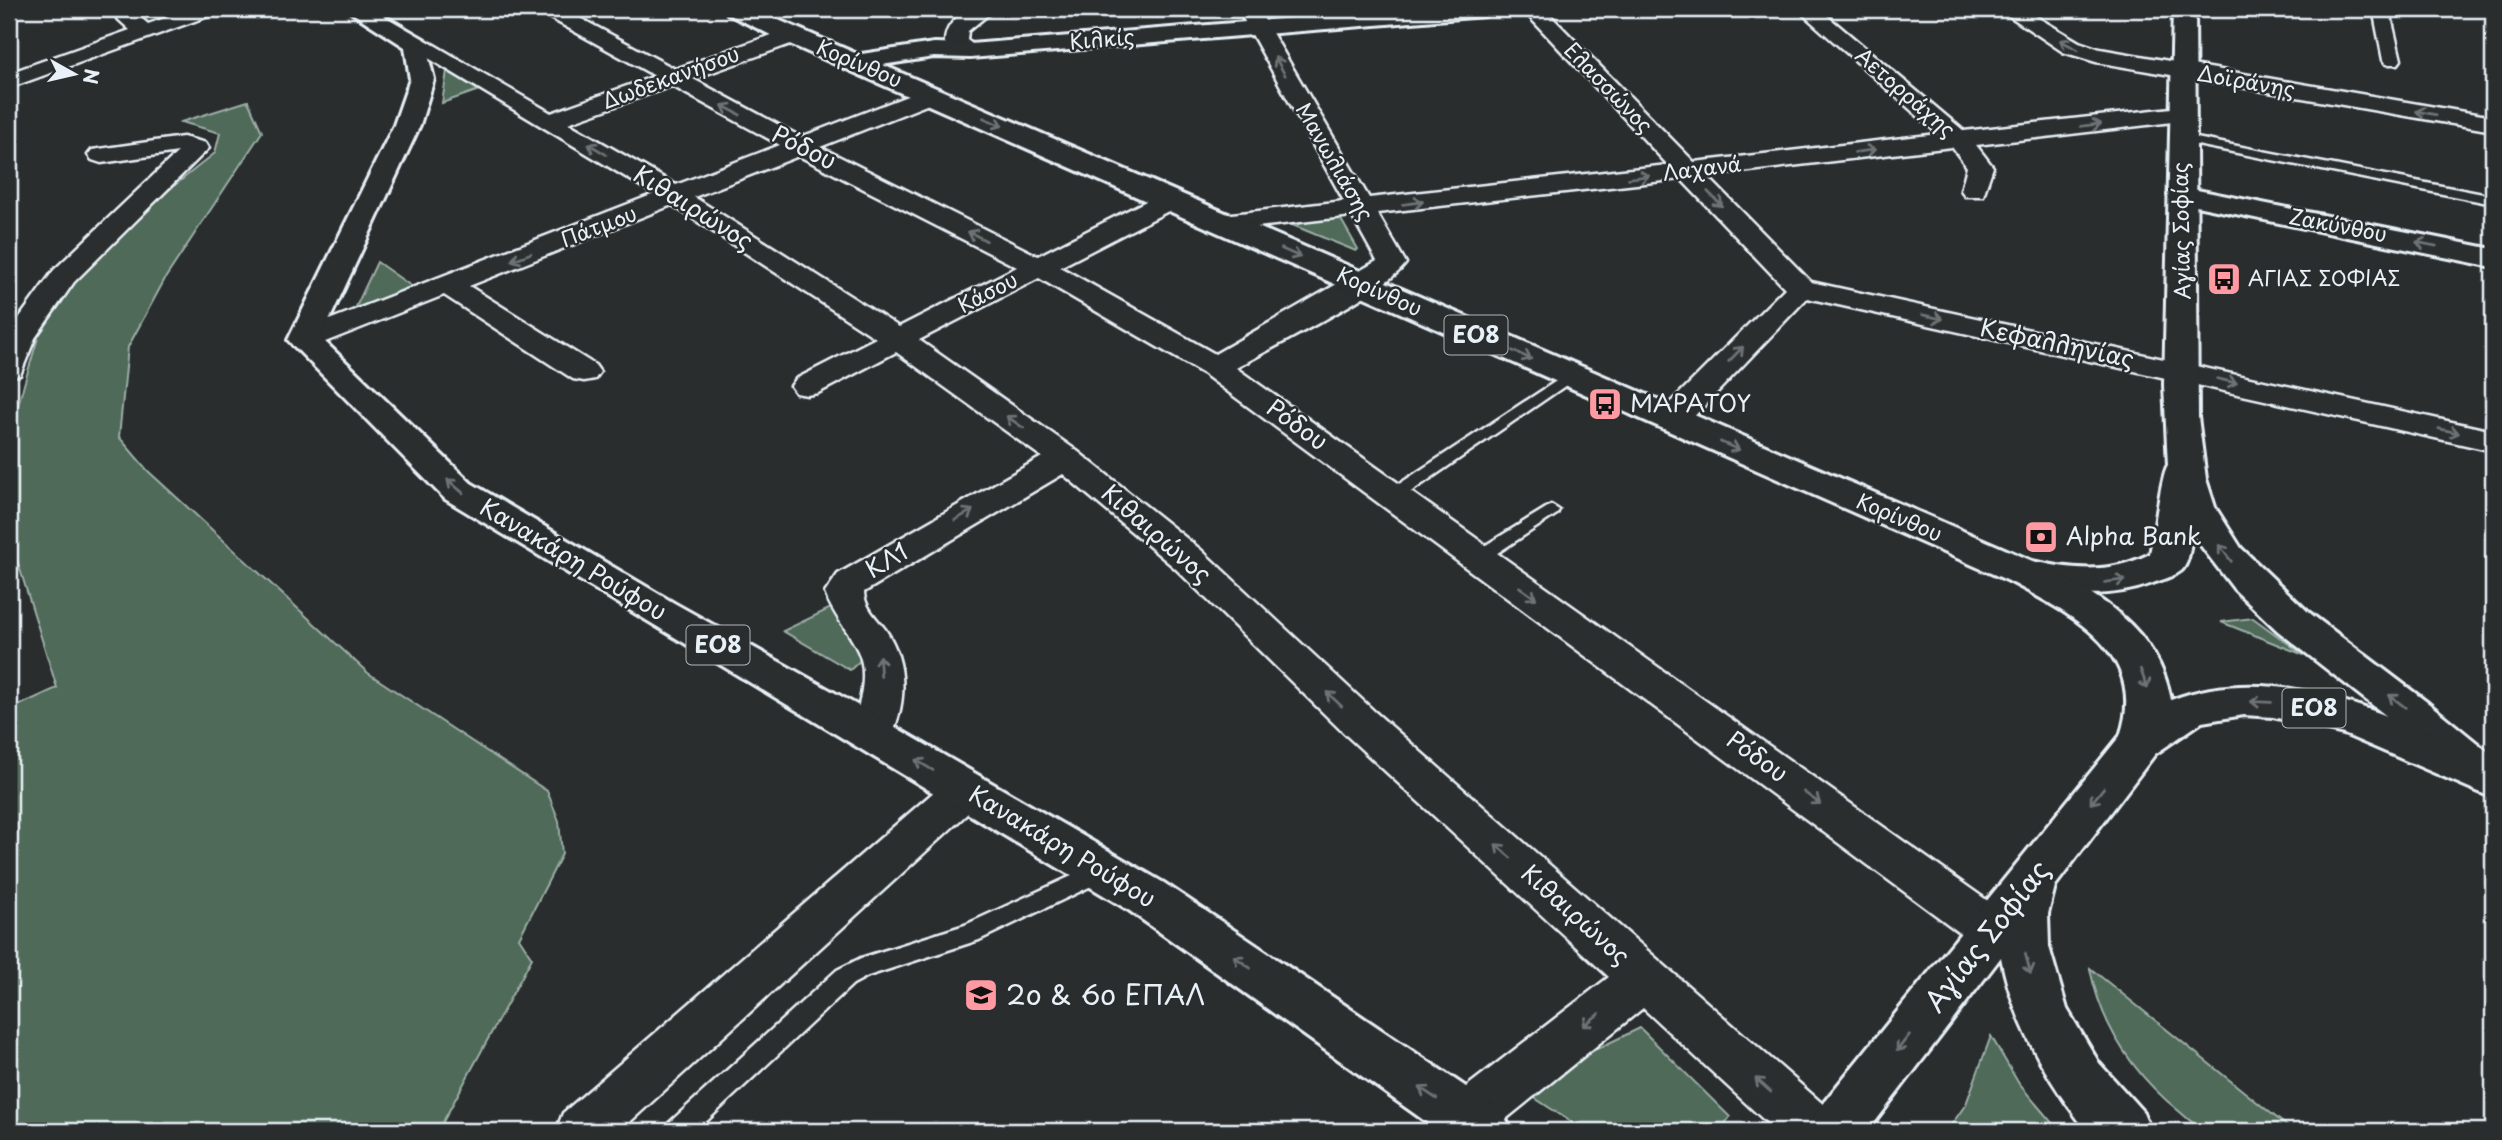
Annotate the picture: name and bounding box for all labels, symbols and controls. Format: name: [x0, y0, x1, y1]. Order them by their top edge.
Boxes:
street label: Κιλκίς: [1068, 19, 1136, 57]
street label: Κορίνθου: [812, 30, 908, 95]
street label: Ελασσώνος: [1558, 34, 1661, 139]
street label: Δωδεκανήσου: [597, 36, 743, 116]
one-way arrow: [2059, 37, 2080, 51]
north arrow: [38, 38, 108, 108]
street label: Αετορράχης: [1849, 39, 1963, 144]
one-way arrow: [1273, 56, 1286, 77]
street label: Δοϊράνης: [2195, 56, 2298, 104]
text: N: [77, 67, 107, 86]
street label: Μανωλιάσης: [1289, 96, 1383, 226]
one-way arrow: [721, 103, 742, 116]
one-way arrow: [2415, 106, 2438, 119]
street label: Ρόδου: [766, 115, 843, 178]
one-way arrow: [982, 116, 1003, 129]
one-way arrow: [2079, 118, 2102, 131]
one-way arrow: [588, 142, 608, 156]
one-way arrow: [1853, 144, 1876, 157]
street label: Λαχανά: [1661, 146, 1743, 188]
street label: Κιθαιρώνος: [627, 155, 761, 258]
street label: Αγίας Σοφίας: [2163, 162, 2197, 300]
one-way arrow: [1627, 170, 1650, 183]
one-way arrow: [1707, 190, 1724, 207]
street label: Πάτμου: [556, 196, 641, 254]
one-way arrow: [1401, 196, 1424, 209]
street label: Ζακύνθου: [2287, 199, 2390, 249]
one-way arrow: [967, 229, 988, 243]
one-way arrow: [2415, 237, 2438, 251]
one-way arrow: [1280, 247, 1301, 260]
one-way arrow: [511, 251, 533, 264]
street label: Κορίνθου: [1332, 257, 1428, 323]
bus stop icon: ΑΓΙΑΣ ΣΟΦΙΑΣ: [2205, 260, 2243, 298]
place label: ΑΓΙΑΣ ΣΟΦΙΑΣ: [2248, 261, 2400, 293]
street label: Κάσου: [951, 263, 1023, 320]
street label: Κεφαλληνίας: [1977, 308, 2138, 376]
one-way arrow: [1921, 311, 1944, 324]
road number: ΕΟ8: [1444, 316, 1508, 354]
one-way arrow: [1728, 346, 1745, 363]
one-way arrow: [1511, 349, 1532, 362]
one-way arrow: [2215, 375, 2238, 389]
place label: ΜΑΡΑΤΟΥ: [1630, 384, 1751, 420]
bus stop icon: ΜΑΡΑΤΟΥ: [1586, 385, 1624, 423]
street label: Ρόδου: [1260, 389, 1336, 458]
one-way arrow: [1006, 415, 1025, 429]
one-way arrow: [2437, 425, 2460, 439]
one-way arrow: [1719, 440, 1741, 453]
street label: Κιθαιρώνος: [1094, 474, 1220, 591]
one-way arrow: [446, 478, 464, 494]
street label: Κορίνθου: [1852, 484, 1948, 549]
street label: Κανακάρη Ρούφου: [474, 488, 674, 628]
one-way arrow: [954, 508, 974, 522]
place label: Alpha Bank: [2066, 517, 2202, 553]
bank icon: Alpha Bank: [2022, 518, 2060, 556]
street label: ΚΛ1: [858, 532, 914, 586]
one-way arrow: [2217, 544, 2232, 563]
one-way arrow: [2103, 574, 2126, 587]
one-way arrow: [1518, 586, 1537, 600]
road number: ΕΟ8: [686, 625, 750, 664]
one-way arrow: [873, 655, 886, 678]
one-way arrow: [2139, 667, 2151, 689]
road number: ΕΟ8: [2282, 688, 2346, 728]
one-way arrow: [1325, 691, 1343, 707]
one-way arrow: [2388, 693, 2406, 708]
one-way arrow: [2249, 696, 2272, 709]
street label: Ρόδου: [1720, 721, 1796, 790]
one-way arrow: [914, 758, 934, 772]
street label: Κανακάρη Ρούφου: [963, 775, 1163, 915]
one-way arrow: [2090, 786, 2105, 804]
one-way arrow: [1802, 790, 1821, 805]
one-way arrow: [1494, 843, 1512, 859]
street label: Αγίας Σοφίας: [1913, 850, 2059, 1020]
street label: Κιθαιρώνος: [1514, 855, 1639, 972]
one-way arrow: [2022, 952, 2035, 975]
one-way arrow: [1233, 955, 1252, 969]
place label: 2ο & 6ο ΕΠΑΛ: [1006, 972, 1205, 1015]
school or university icon: 2ο & 6ο ΕΠΑΛ: [962, 976, 1000, 1014]
one-way arrow: [1583, 1012, 1601, 1028]
one-way arrow: [1896, 1034, 1911, 1052]
one-way arrow: [1755, 1077, 1772, 1094]
one-way arrow: [1418, 1086, 1438, 1100]

